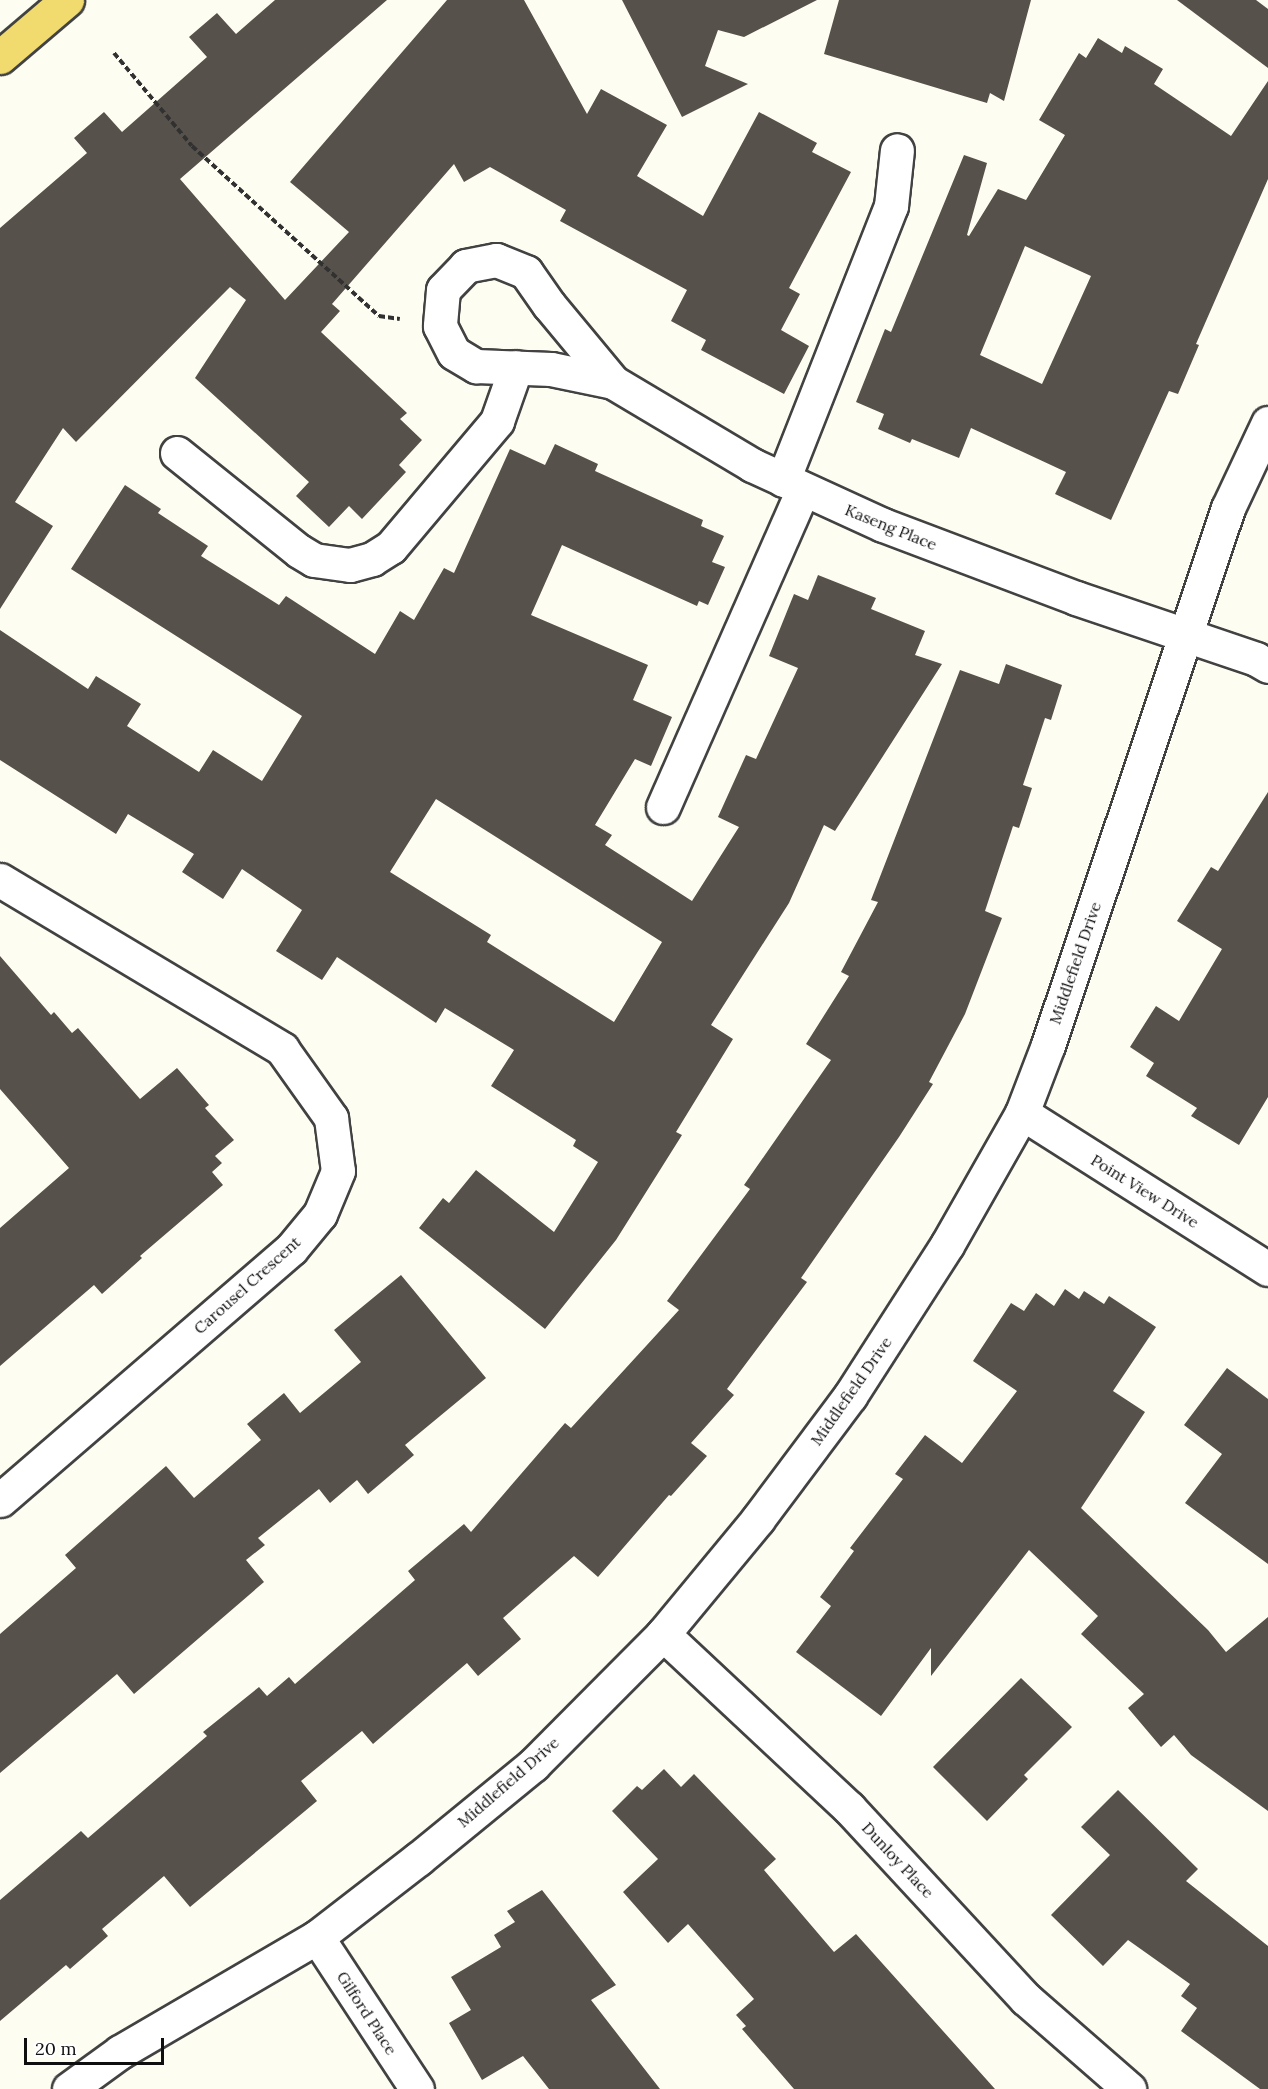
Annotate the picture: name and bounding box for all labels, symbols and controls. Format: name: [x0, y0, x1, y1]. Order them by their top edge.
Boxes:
street label: Kaseng Place: [842, 500, 940, 554]
street label: Middlefield Drive: [1045, 899, 1105, 1027]
street label: Point View Drive: [1087, 1150, 1203, 1232]
street label: Carousel Crescent: [190, 1232, 304, 1338]
street label: Middlefield Drive: [806, 1333, 896, 1449]
street label: Middlefield Drive: [453, 1733, 563, 1831]
street label: Dunloy Place: [858, 1818, 938, 1902]
street label: Gilford Place: [333, 1968, 401, 2058]
scale bar: [27, 2026, 166, 2064]
text: 20 m: [35, 2037, 77, 2060]

